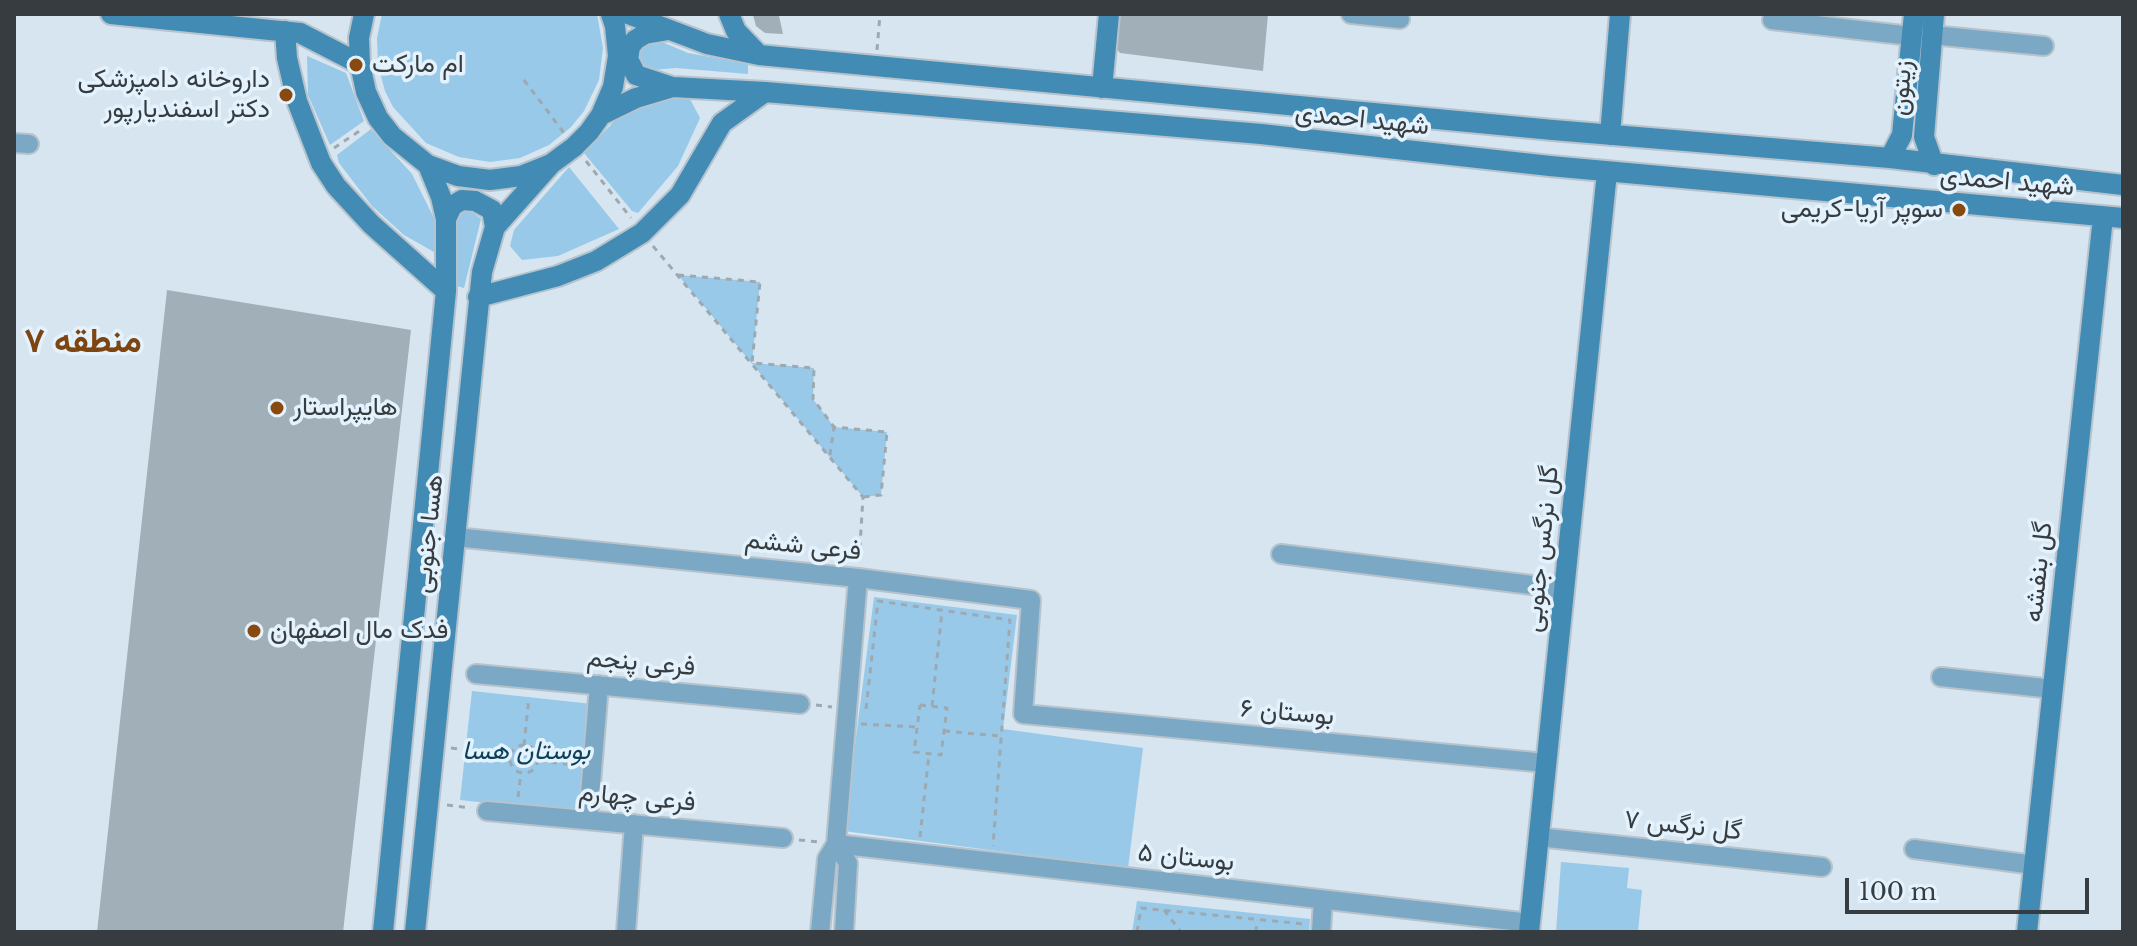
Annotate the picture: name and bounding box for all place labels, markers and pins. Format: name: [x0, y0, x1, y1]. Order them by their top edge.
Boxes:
place label: ام مارکت: [372, 49, 464, 81]
marker: ام مارکت: [347, 56, 365, 74]
place label: داروخانه دامپزشکی دکتر اسفندیارپور: [78, 64, 270, 126]
marker: داروخانه دامپزشکی دکتر اسفندیارپور: [277, 86, 295, 104]
place label: سوپر آریا-کریمی: [1781, 194, 1943, 226]
marker: سوپر آریا-کریمی: [1950, 201, 1968, 219]
place label: هایپراستار: [293, 392, 398, 424]
marker: هایپراستار: [268, 399, 286, 417]
place label: فدک مال اصفهان: [270, 615, 448, 647]
marker: فدک مال اصفهان: [245, 622, 263, 640]

